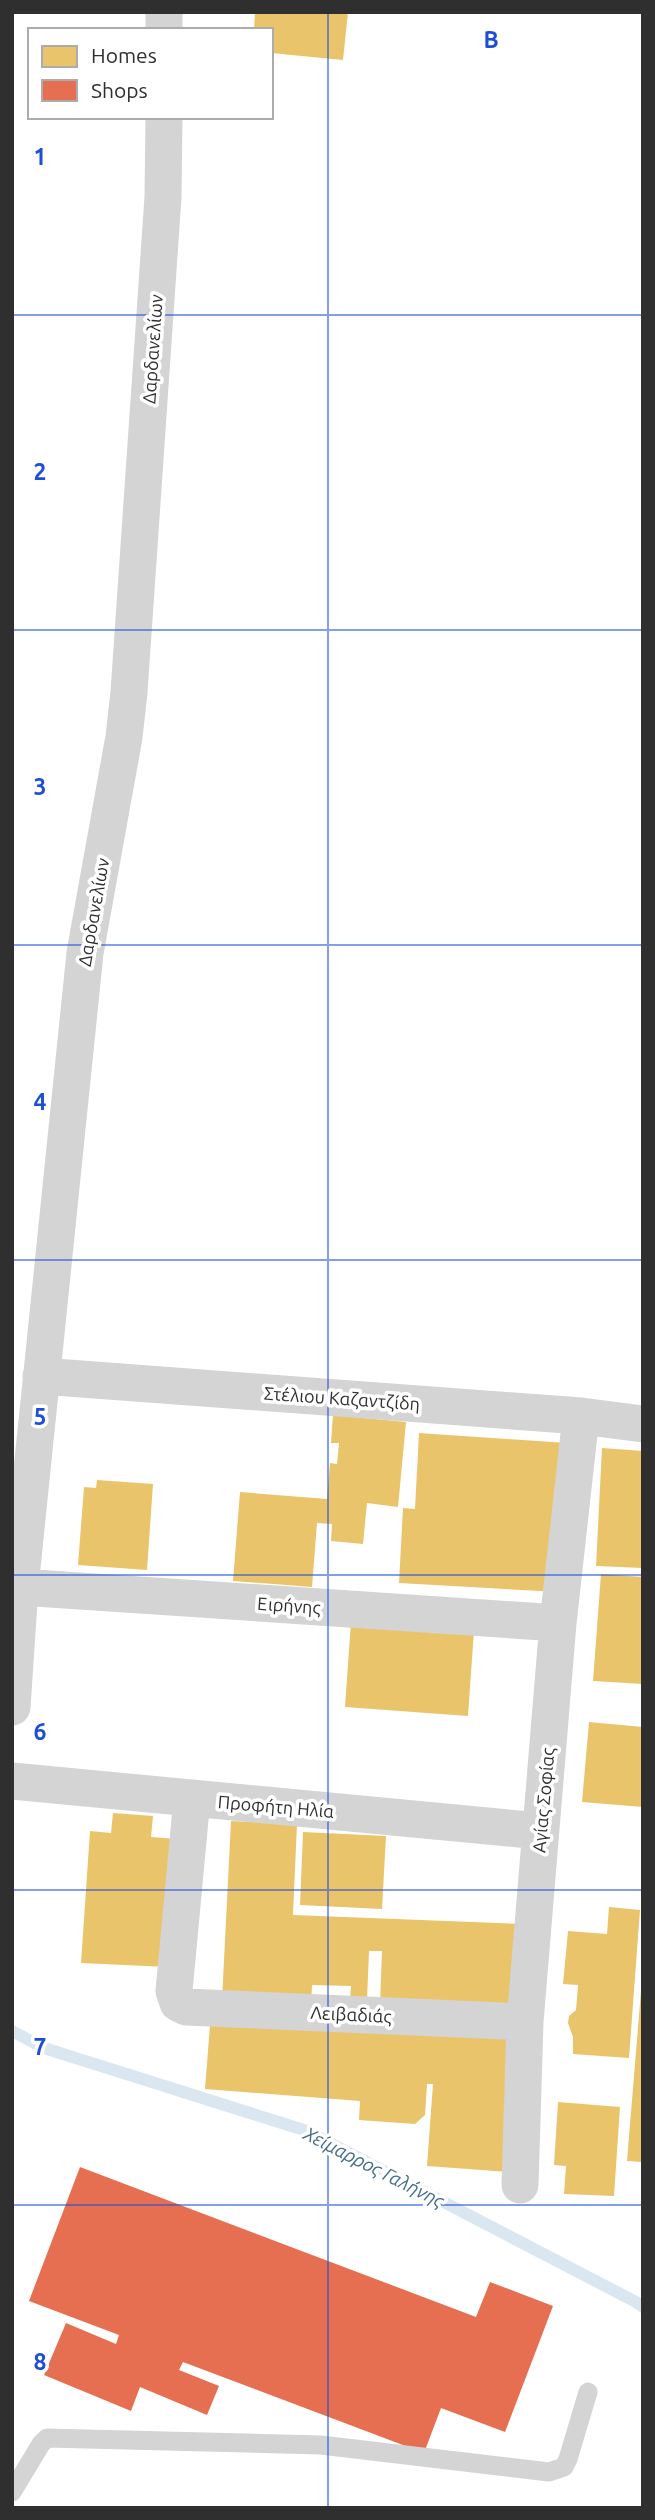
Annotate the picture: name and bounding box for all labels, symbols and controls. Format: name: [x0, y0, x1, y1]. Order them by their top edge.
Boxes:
text: B: [483, 27, 499, 52]
legend: [28, 28, 273, 119]
text: Homes: [91, 43, 157, 67]
text: Shops: [91, 78, 148, 102]
text: 1: [34, 144, 46, 169]
street label: Δαρδανελίων: [138, 293, 166, 404]
text: 2: [34, 459, 46, 484]
text: 3: [34, 774, 46, 799]
street label: Δαρδανελίων: [74, 856, 112, 968]
text: 4: [34, 1089, 47, 1114]
street label: Στέλιου Καζαντζίδη: [263, 1383, 421, 1414]
text: 5: [34, 1404, 46, 1429]
street label: Ειρήνης: [257, 1593, 321, 1618]
text: 6: [34, 1719, 47, 1744]
street label: Αγίας Σοφίας: [528, 1746, 559, 1854]
street label: Προφήτη Ηλία: [217, 1791, 335, 1821]
street label: Λειβαδιάς: [310, 2002, 392, 2027]
text: 7: [34, 2034, 46, 2059]
water label: Χείμαρρος Γαλήνης: [299, 2122, 448, 2212]
text: 8: [34, 2349, 46, 2374]

